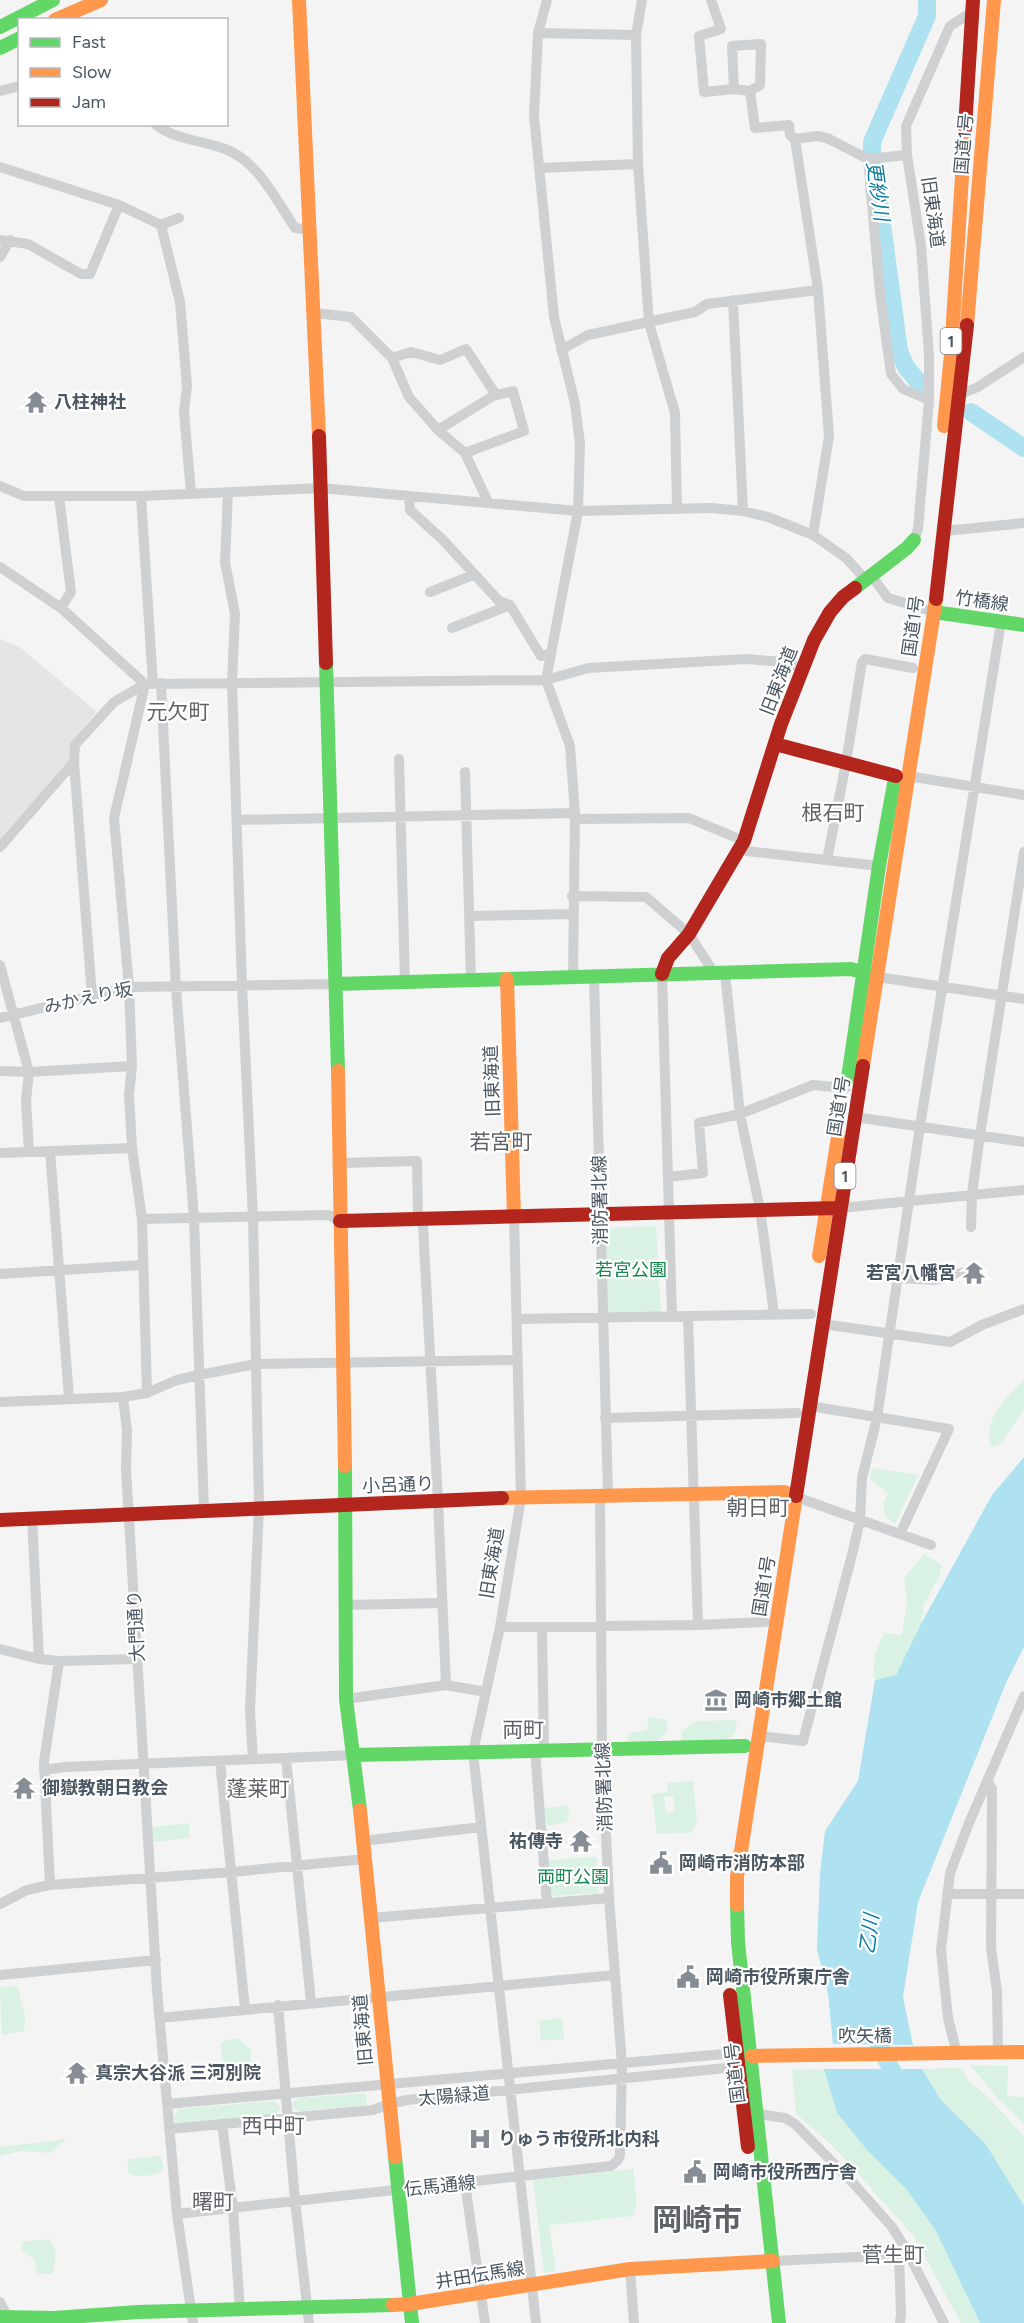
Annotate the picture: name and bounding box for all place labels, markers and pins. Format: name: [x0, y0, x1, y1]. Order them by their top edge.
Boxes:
temple icon: 八柱神社: [23, 389, 49, 415]
place label: 八柱神社: [54, 391, 126, 413]
temple icon: 若宮八幡宮: [961, 1260, 987, 1286]
place label: 若宮八幡宮: [866, 1262, 956, 1284]
museum icon: 岡崎市郷土館: [703, 1687, 729, 1713]
place label: 岡崎市郷土館: [734, 1689, 842, 1711]
temple icon: 御嶽教朝日教会: [11, 1775, 37, 1801]
place label: 御嶽教朝日教会: [41, 1777, 168, 1799]
temple icon: 祐傳寺: [568, 1828, 594, 1854]
place label: 祐傳寺: [509, 1830, 563, 1852]
public building icon: 岡崎市消防本部: [648, 1850, 674, 1876]
place label: 岡崎市消防本部: [679, 1852, 805, 1874]
public building icon: 岡崎市役所東庁舎: [675, 1964, 701, 1990]
place label: 岡崎市役所東庁舎: [706, 1966, 850, 1988]
temple icon: 真宗大谷派 三河別院: [64, 2060, 90, 2086]
place label: 真宗大谷派 三河別院: [95, 2062, 261, 2084]
hospital icon: りゅう市役所北内科: [467, 2126, 493, 2152]
place label: りゅう市役所北内科: [498, 2128, 660, 2150]
public building icon: 岡崎市役所西庁舎: [682, 2159, 708, 2185]
place label: 岡崎市役所西庁舎: [713, 2161, 857, 2183]

